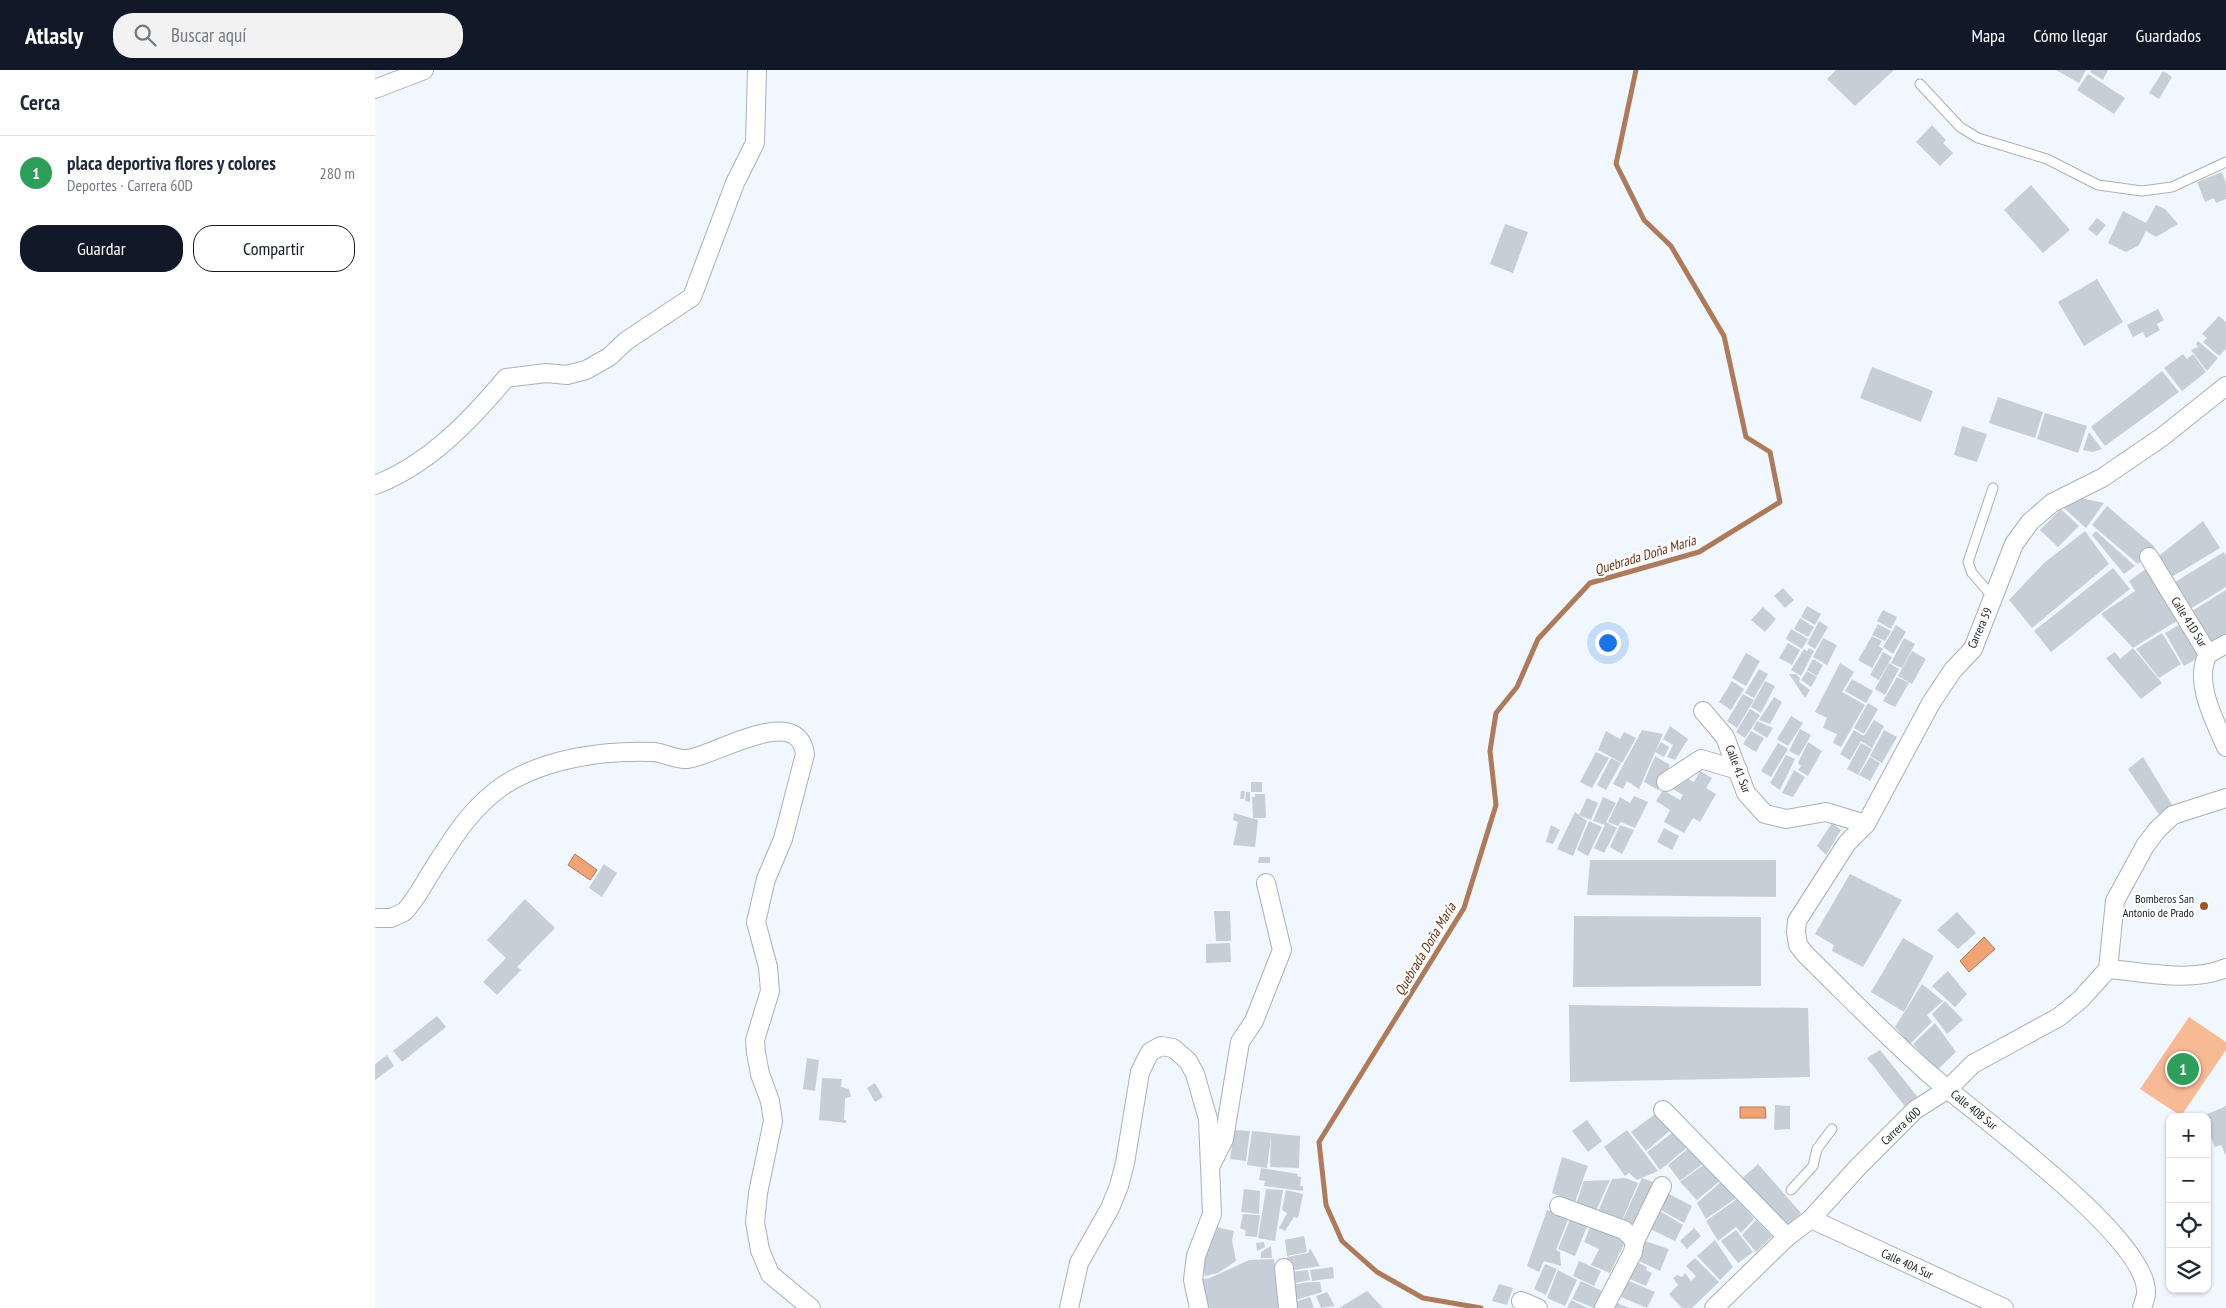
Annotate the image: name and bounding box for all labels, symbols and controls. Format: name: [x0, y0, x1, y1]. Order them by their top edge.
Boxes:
search box: [113, 13, 463, 58]
text: Atlasly: [25, 20, 83, 51]
icon: search: [131, 21, 159, 49]
text: Buscar aquí: [171, 23, 246, 47]
text: Mapa: [1971, 24, 2005, 47]
text: Cómo llegar: [2033, 24, 2108, 47]
text: Guardados: [2136, 24, 2201, 47]
text: Cerca: [20, 89, 60, 116]
text: placa deportiva flores y colores: [67, 151, 276, 175]
text: 1: [32, 163, 40, 183]
text: 280 m: [320, 163, 355, 183]
text: Deportes · Carrera 60D: [67, 175, 193, 195]
button: Guardar: [20, 225, 183, 272]
button: Compartir: [193, 225, 355, 272]
water label: Quebrada Doña María: [1592, 531, 1699, 579]
street label: Calle 41D Sur: [2168, 594, 2211, 650]
street label: Carrera 59: [1964, 605, 1995, 651]
your location: [1595, 630, 1621, 656]
street label: Calle 41 Sur: [1722, 743, 1755, 796]
place label: Bomberos San Antonio de Prado: [2123, 891, 2194, 920]
water label: Quebrada Doña María: [1390, 898, 1460, 999]
marker: Bomberos San Antonio de Prado: [2198, 900, 2210, 912]
pin: 1: [2167, 1050, 2199, 1088]
street label: Calle 40B Sur: [1948, 1086, 2001, 1133]
street label: Carrera 60D: [1877, 1103, 1924, 1148]
map controls: [2166, 1113, 2211, 1293]
button: +: [2166, 1113, 2211, 1158]
button: −: [2166, 1158, 2211, 1203]
button: locate: [2166, 1203, 2211, 1248]
street label: Calle 40A Sur: [1879, 1245, 1936, 1282]
button: layers: [2166, 1248, 2211, 1293]

